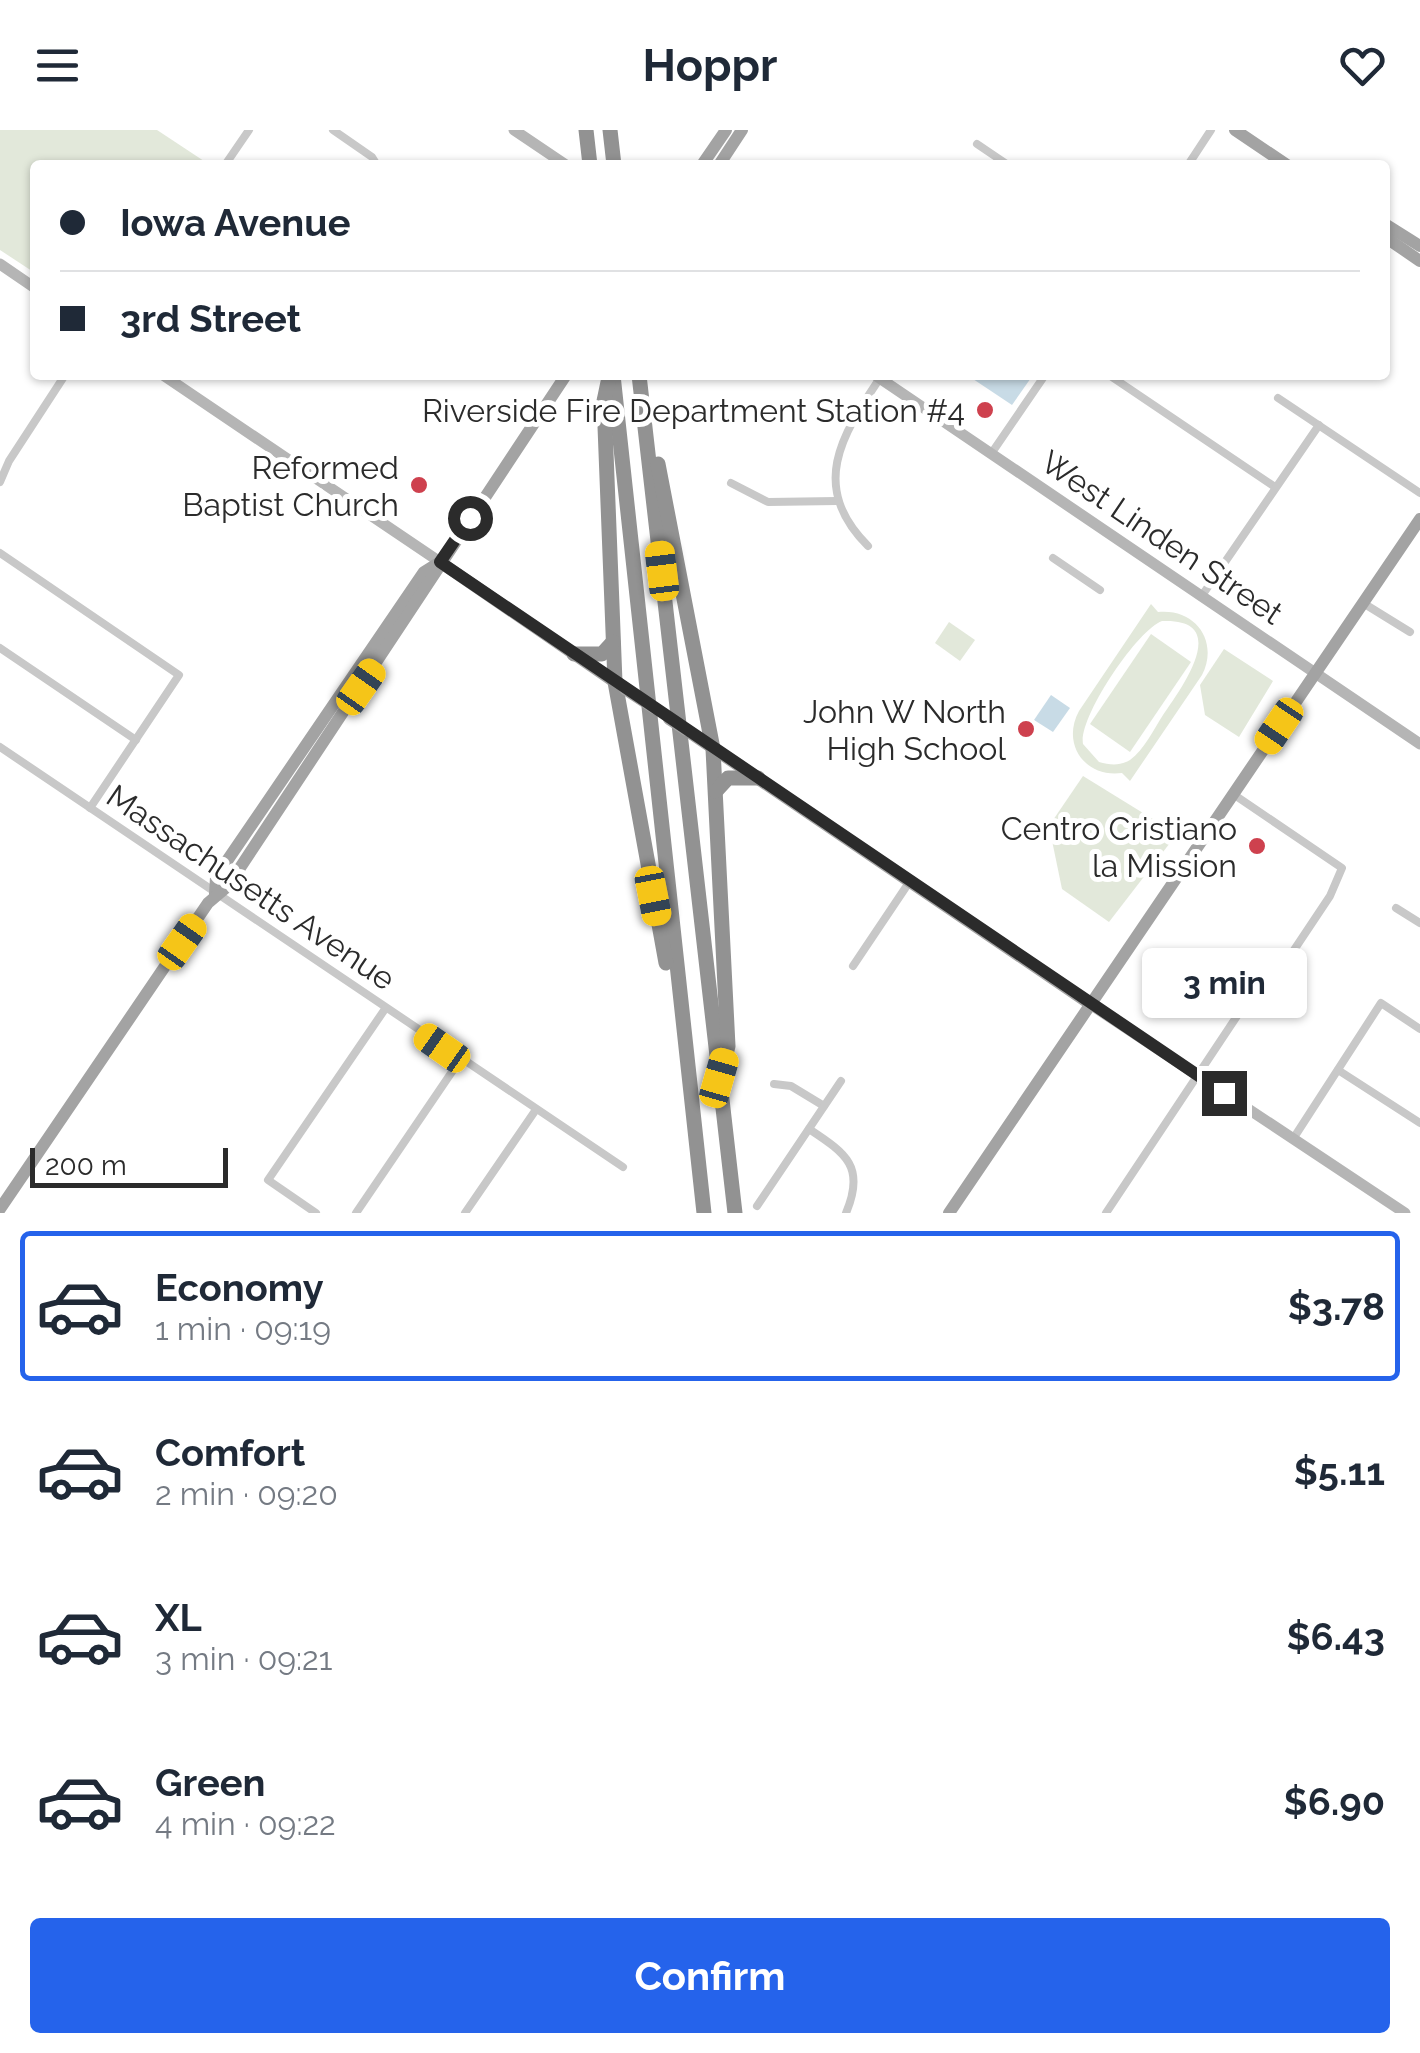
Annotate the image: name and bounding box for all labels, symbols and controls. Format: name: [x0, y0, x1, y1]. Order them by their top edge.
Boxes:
icon: menu: [30, 38, 85, 93]
icon: heart: [1335, 38, 1390, 93]
text: Hoppr: [643, 39, 777, 92]
text: Iowa Avenue: [120, 200, 350, 245]
text: 3rd Street: [120, 296, 301, 341]
place label: Riverside Fire Department Station #4: [422, 392, 965, 429]
marker: Riverside Fire Department Station #4: [974, 399, 996, 421]
street label: West Linden Street: [1034, 443, 1290, 632]
place label: Reformed Baptist Church: [182, 449, 399, 523]
marker: Reformed Baptist Church: [408, 474, 430, 496]
route start: [448, 496, 493, 541]
car: [643, 539, 681, 603]
car: [332, 654, 390, 720]
place label: John W North High School: [803, 693, 1006, 767]
car: [1250, 693, 1308, 759]
marker: John W North High School: [1015, 718, 1037, 740]
street label: Massachusetts Avenue: [100, 777, 402, 997]
place label: Centro Cristiano la Mission: [1001, 810, 1237, 884]
marker: Centro Cristiano la Mission: [1246, 835, 1268, 857]
car: [633, 864, 673, 928]
car: [153, 909, 211, 975]
callout: 3 min: [1142, 948, 1306, 1018]
text: 3 min: [1183, 964, 1266, 1001]
car: [409, 1019, 475, 1077]
car: [696, 1045, 742, 1111]
route end: [1202, 1071, 1247, 1116]
scale bar: [30, 1143, 228, 1188]
text: 200 m: [45, 1149, 127, 1182]
icon: car: [35, 1261, 125, 1351]
text: Economy: [155, 1265, 324, 1310]
text: $3.78: [1288, 1284, 1385, 1329]
text: 1 min · 09:19: [155, 1310, 331, 1347]
icon: car: [35, 1426, 125, 1516]
text: Comfort: [155, 1430, 305, 1475]
text: $5.11: [1294, 1449, 1385, 1494]
text: 2 min · 09:20: [155, 1475, 338, 1512]
icon: car: [35, 1591, 125, 1681]
text: XL: [155, 1595, 202, 1640]
text: $6.43: [1286, 1614, 1385, 1659]
text: 3 min · 09:21: [155, 1640, 332, 1677]
icon: car: [35, 1756, 125, 1846]
text: Green: [155, 1760, 265, 1805]
text: $6.90: [1284, 1779, 1385, 1824]
text: 4 min · 09:22: [155, 1805, 336, 1842]
button: Confirm: [30, 1918, 1390, 2033]

